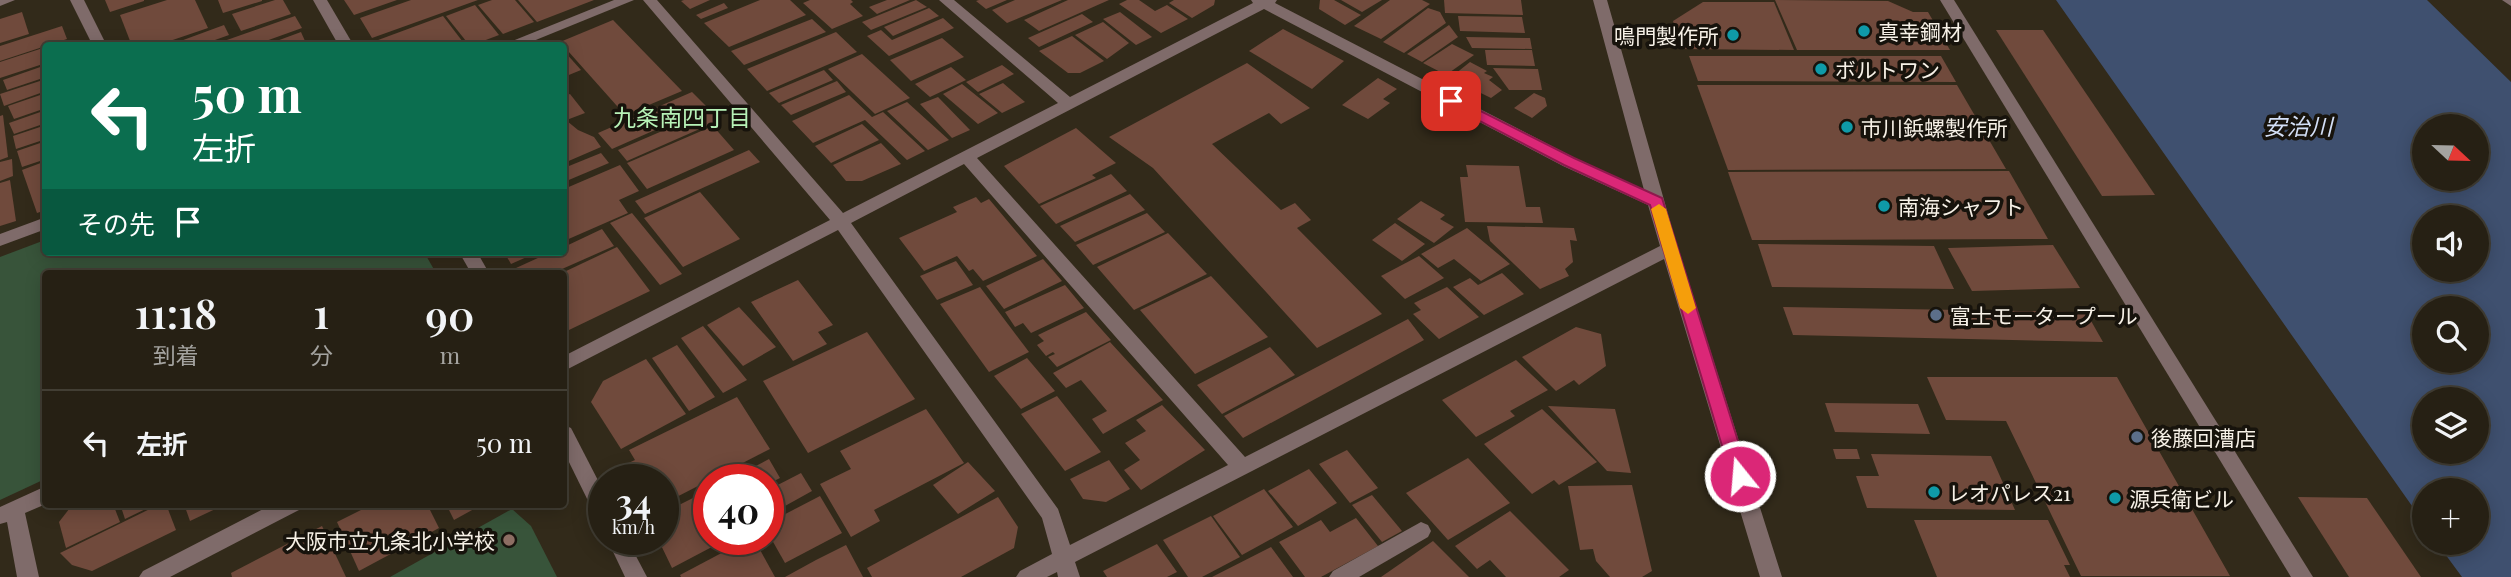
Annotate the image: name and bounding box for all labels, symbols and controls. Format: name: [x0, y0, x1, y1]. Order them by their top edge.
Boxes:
place label: 真幸鋼材: [1878, 17, 1962, 45]
place label: 鳴門製作所: [1614, 21, 1719, 49]
marker: 真幸鋼材: [1856, 23, 1872, 39]
marker: 鳴門製作所: [1725, 27, 1741, 43]
place label: ボルトワン: [1835, 55, 1940, 83]
text: 50 m: [192, 60, 302, 125]
marker: ボルトワン: [1813, 61, 1829, 77]
icon: left: [77, 70, 168, 161]
pin: [1421, 71, 1481, 131]
icon: arrive: [1432, 82, 1470, 120]
district label: 九条南四丁目: [613, 101, 751, 132]
water label: 安治川: [2264, 110, 2336, 141]
place label: 市川鋲螺製作所: [1861, 113, 2008, 141]
north arrow: [2412, 114, 2488, 191]
map controls: [2412, 114, 2489, 555]
marker: 市川鋲螺製作所: [1839, 119, 1855, 135]
text: 左折: [192, 125, 256, 168]
place label: 南海シャフト: [1898, 192, 2024, 220]
marker: 南海シャフト: [1876, 198, 1892, 214]
icon: arrive: [169, 203, 207, 241]
button: sound: [2412, 205, 2489, 282]
text: その先: [77, 206, 155, 241]
text: 11:18: [135, 284, 217, 340]
text: 1: [313, 284, 329, 340]
text: 90: [425, 286, 474, 342]
button: search: [2412, 296, 2489, 373]
place label: 富士モータープール: [1950, 301, 2138, 329]
marker: 富士モータープール: [1928, 307, 1944, 323]
text: 到着: [153, 339, 199, 370]
text: 分: [310, 339, 333, 370]
text: m: [440, 339, 460, 370]
button: layers: [2412, 387, 2489, 464]
place label: 後藤回漕店: [2151, 423, 2256, 451]
icon: left: [77, 424, 115, 462]
text: 50 m: [476, 425, 532, 460]
text: 左折: [136, 426, 188, 461]
marker: 後藤回漕店: [2129, 429, 2145, 445]
position arrow: [1703, 439, 1777, 513]
speed limit sign: 40: [693, 464, 784, 555]
text: 34: [616, 477, 651, 524]
place label: レオパレス21: [1948, 478, 2071, 506]
button: +: [2412, 478, 2489, 555]
marker: レオパレス21: [1926, 484, 1942, 500]
place label: 源兵衛ビル: [2129, 484, 2234, 512]
marker: 源兵衛ビル: [2107, 490, 2123, 506]
text: km/h: [612, 515, 655, 539]
place label: 大阪市立九条北小学校: [285, 526, 495, 554]
marker: 大阪市立九条北小学校: [501, 532, 517, 548]

